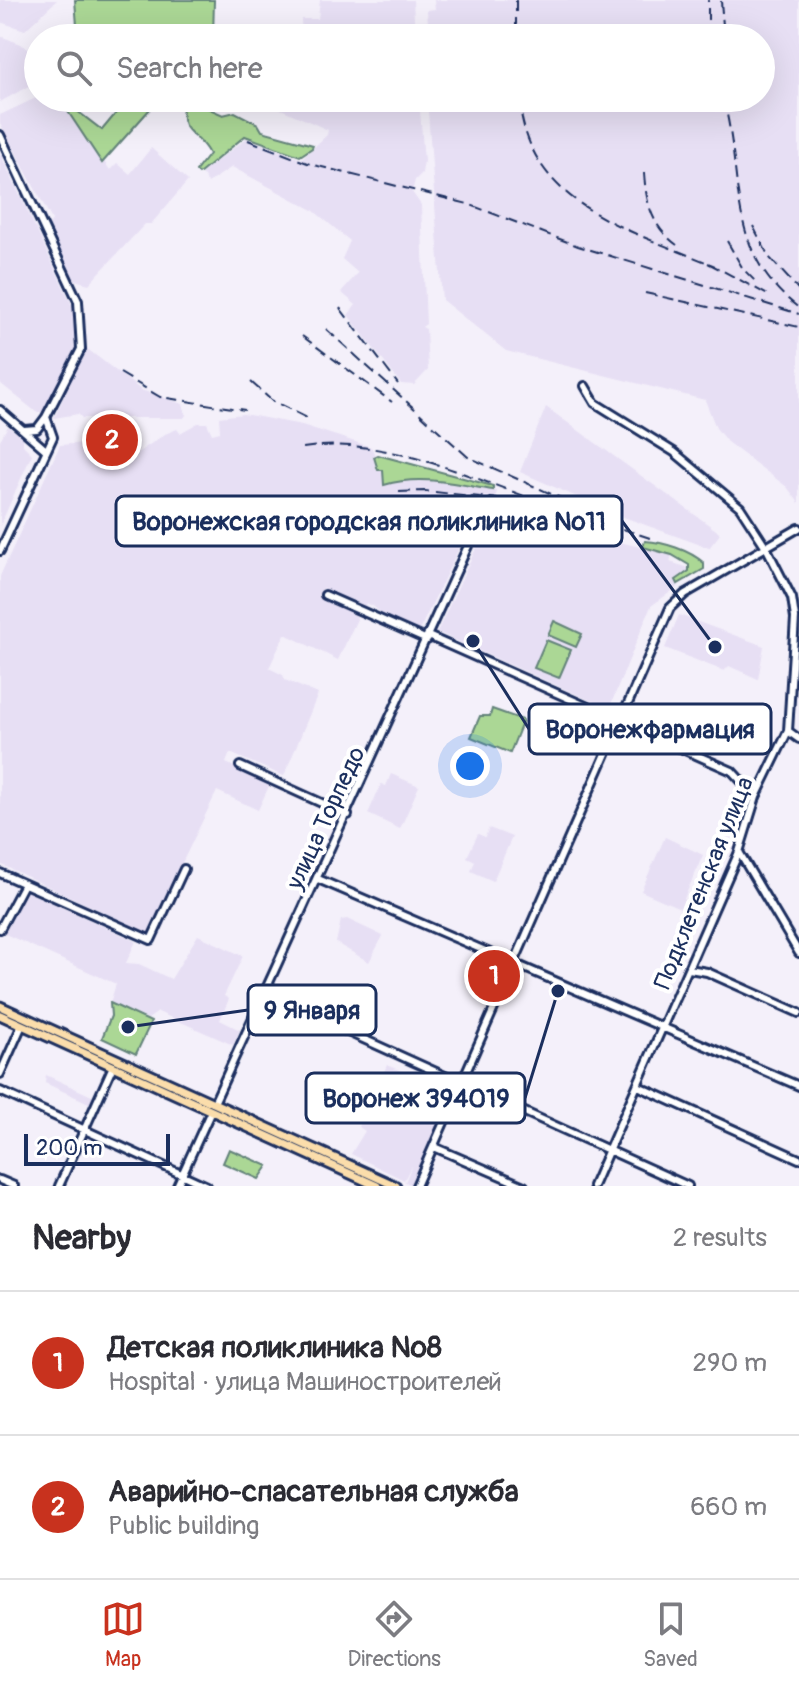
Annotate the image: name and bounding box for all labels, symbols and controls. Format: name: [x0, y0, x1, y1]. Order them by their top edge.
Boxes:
search box: [24, 24, 775, 112]
icon: search: [52, 46, 96, 90]
text: Search here: [116, 50, 263, 87]
pin: 2: [86, 410, 138, 470]
callout: Воронежская городская поликлиника №11: [116, 496, 622, 546]
text: Воронежская городская поликлиника №11: [132, 506, 606, 538]
callout: Воронежфармация: [529, 704, 771, 754]
text: Воронежфармация: [545, 714, 755, 746]
street label: улица Торпедо: [280, 742, 372, 895]
your location: [450, 746, 490, 786]
street label: Подклетенская улица: [648, 773, 760, 993]
pin: 1: [468, 946, 520, 1006]
callout: 9 Января: [248, 985, 376, 1035]
text: 9 Января: [264, 995, 360, 1027]
callout: Воронеж 394019: [306, 1073, 525, 1123]
text: Воронеж 394019: [322, 1083, 510, 1115]
scale bar: [24, 1130, 170, 1166]
text: 200 m: [36, 1134, 103, 1162]
text: Nearby: [32, 1217, 131, 1260]
text: 2 results: [673, 1222, 767, 1254]
text: Детская поликлиника №8: [108, 1329, 442, 1366]
text: 1: [53, 1347, 63, 1379]
text: 290 m: [693, 1347, 767, 1379]
text: Hospital · улица Машиностроителей: [108, 1366, 502, 1398]
text: Аварийно-спасательная служба: [108, 1473, 519, 1510]
text: 2: [51, 1491, 65, 1523]
text: 660 m: [690, 1491, 767, 1523]
text: Public building: [108, 1510, 259, 1542]
tab: Map: [101, 1597, 145, 1673]
tab: Directions: [348, 1597, 441, 1673]
tab: Saved: [643, 1597, 698, 1673]

